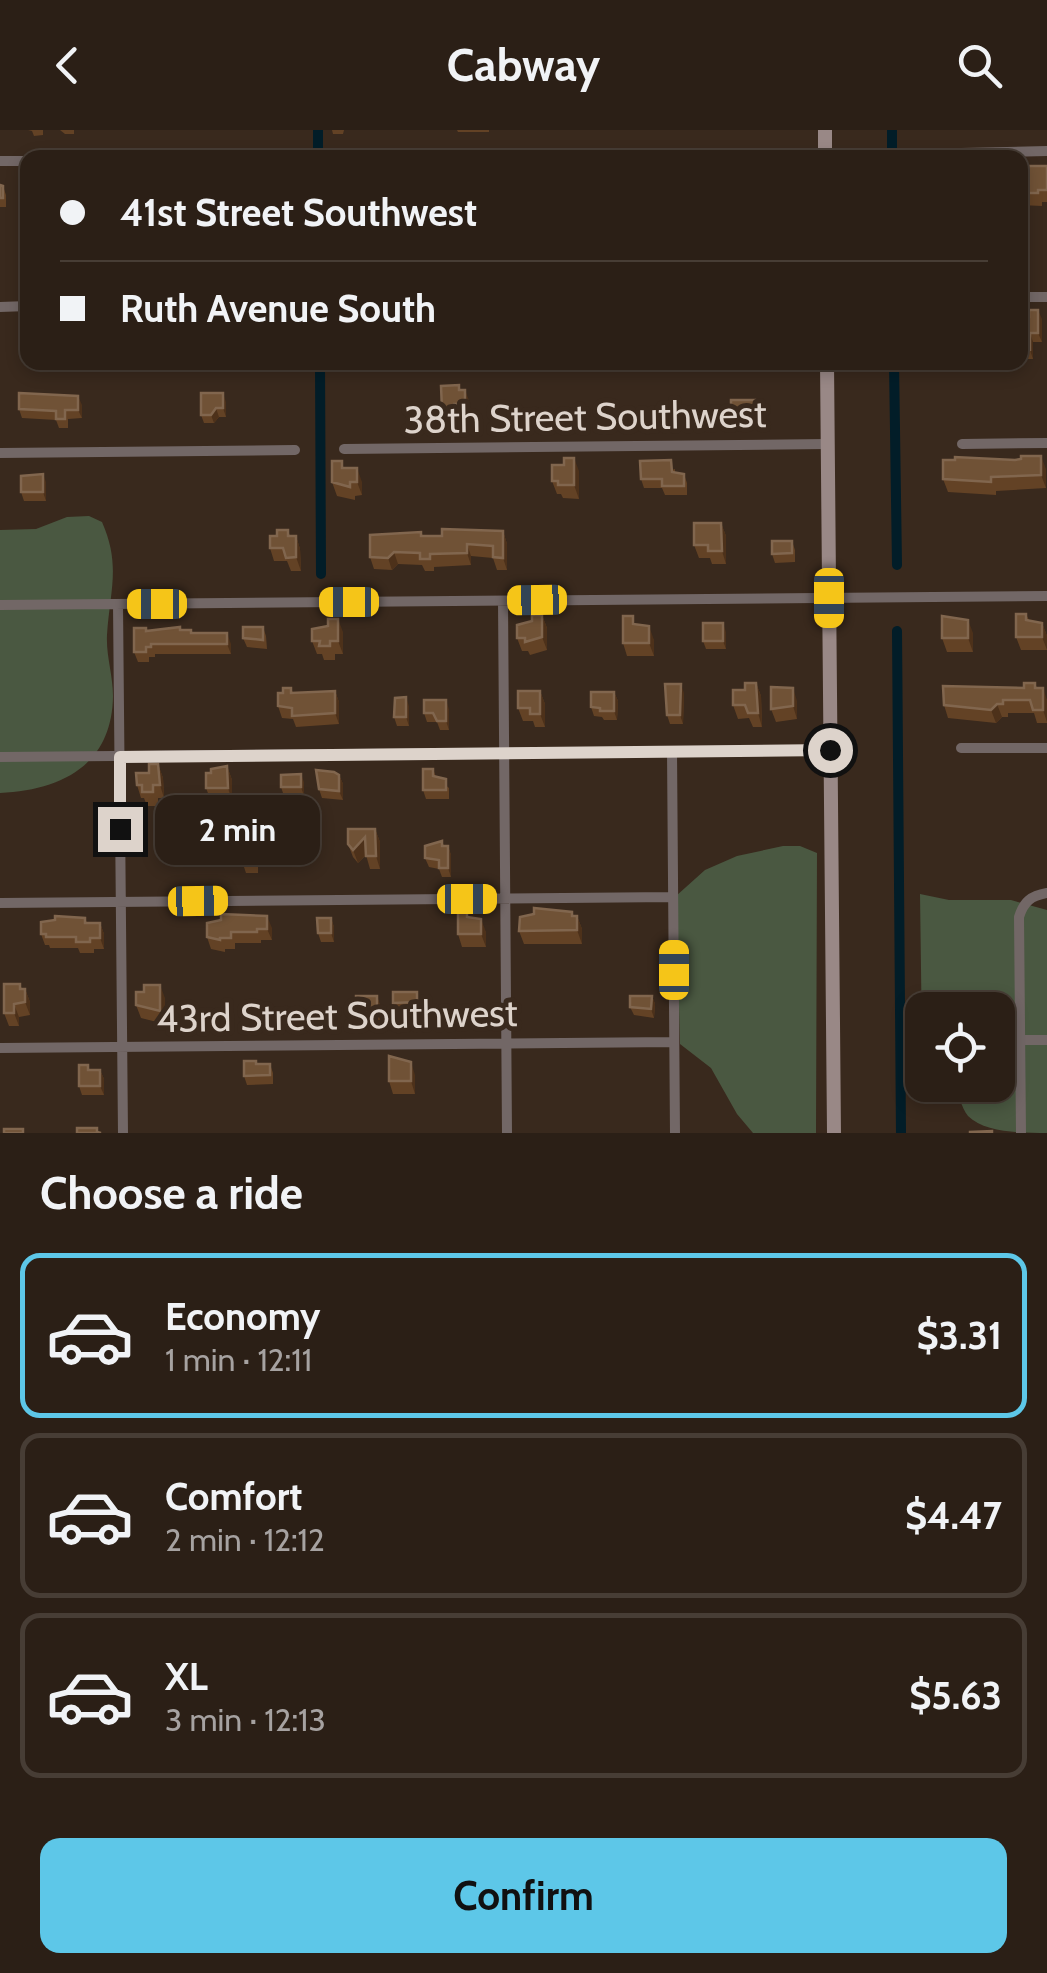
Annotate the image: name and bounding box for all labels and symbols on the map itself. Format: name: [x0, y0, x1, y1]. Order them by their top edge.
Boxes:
street label: 38th Street Southwest: [403, 390, 767, 443]
car: [814, 568, 844, 628]
car: [507, 584, 567, 616]
car: [319, 587, 379, 617]
car: [127, 589, 187, 619]
route start: [808, 728, 853, 773]
callout: 2 min: [155, 794, 320, 864]
route end: [98, 807, 143, 852]
car: [437, 884, 497, 914]
car: [168, 885, 228, 917]
car: [659, 940, 689, 1000]
street label: 43rd Street Southwest: [156, 989, 518, 1042]

